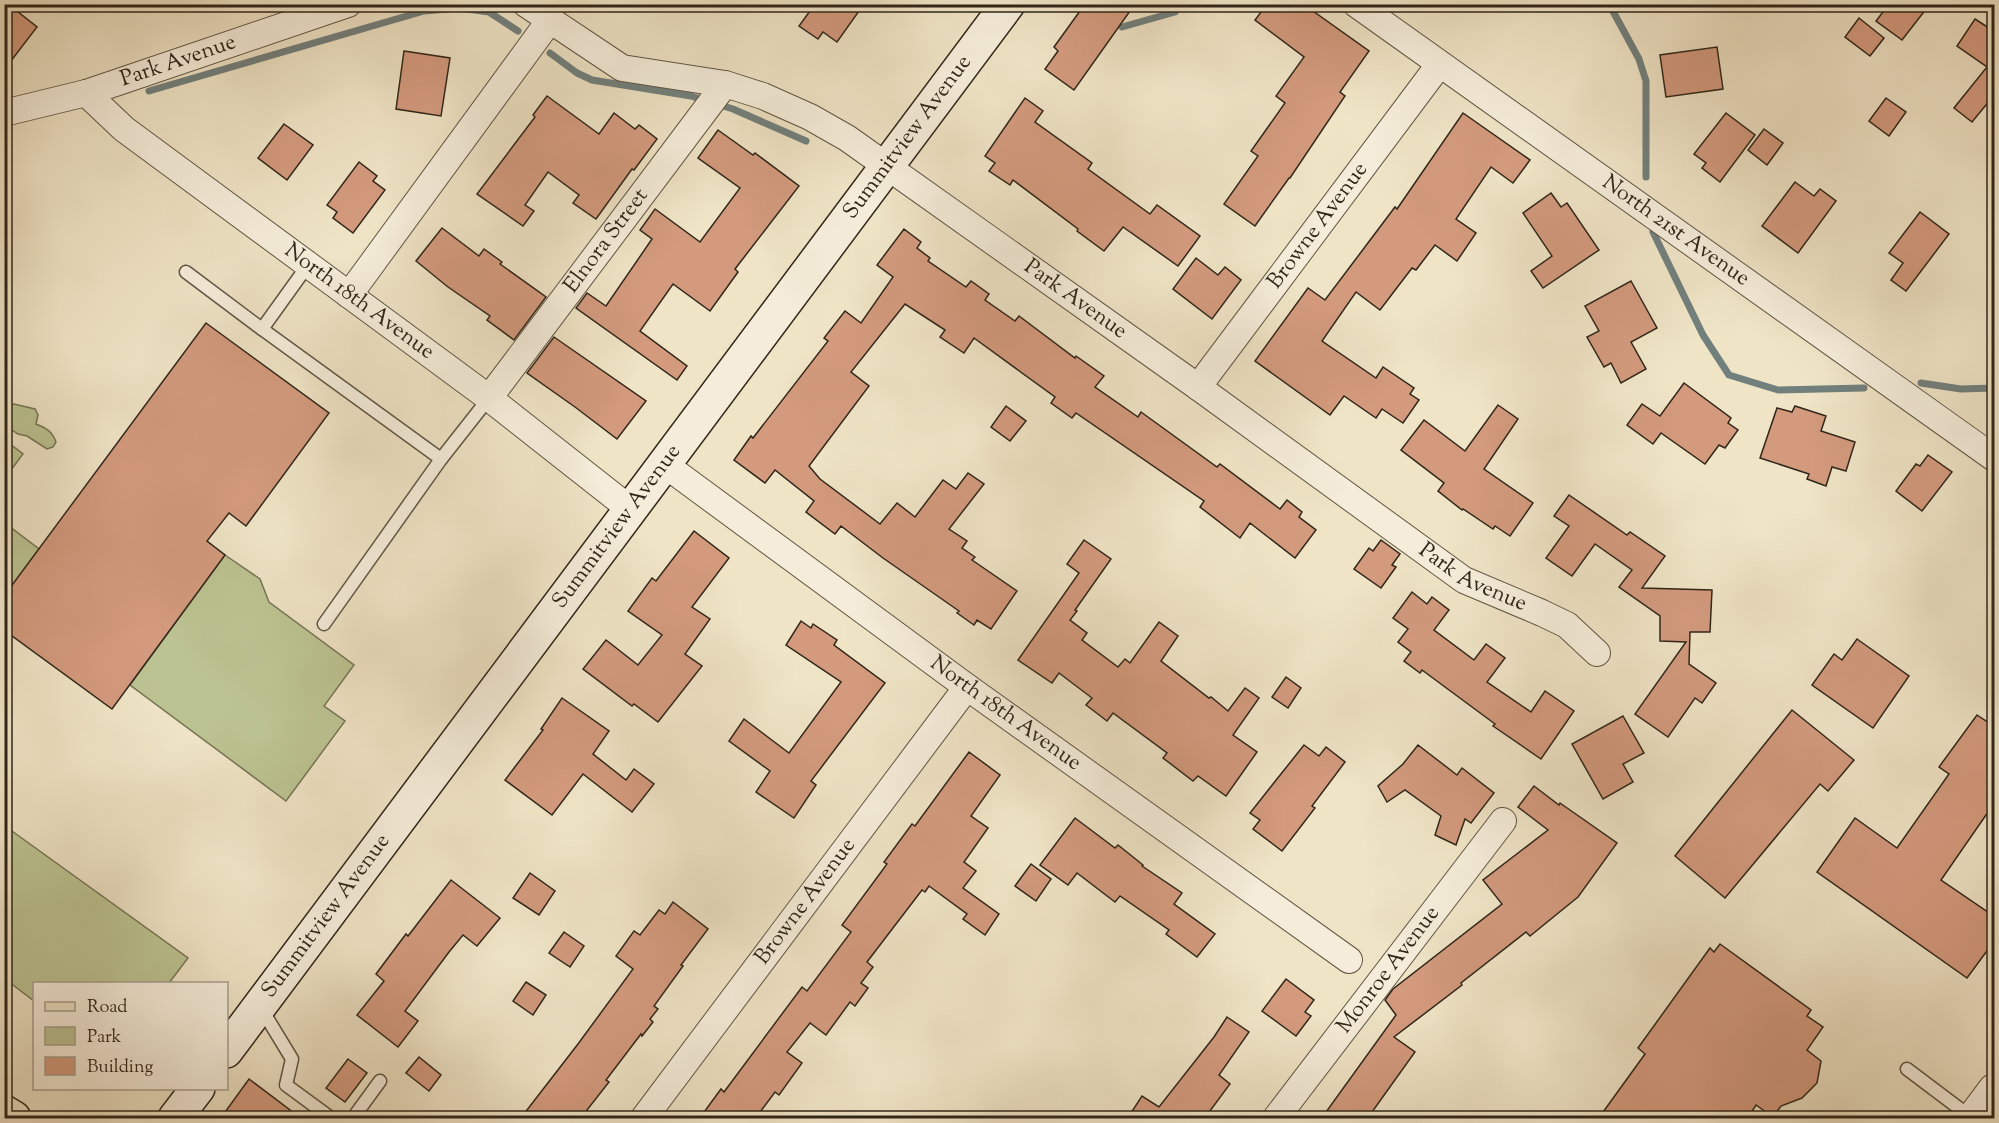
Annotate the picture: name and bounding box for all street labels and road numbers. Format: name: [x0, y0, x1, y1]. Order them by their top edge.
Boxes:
street label: Park Avenue: [116, 27, 241, 96]
street label: Summitview Avenue: [836, 49, 980, 227]
street label: Browne Avenue: [1260, 156, 1377, 296]
street label: North 21st Avenue: [1595, 168, 1756, 295]
street label: Elnora Street: [557, 182, 657, 301]
street label: North 18th Avenue: [277, 236, 441, 368]
street label: Park Avenue: [1017, 252, 1133, 348]
street label: Summitview Avenue: [545, 438, 689, 616]
street label: Park Avenue: [1411, 536, 1532, 621]
street label: North 18th Avenue: [923, 649, 1088, 780]
street label: Summitview Avenue: [254, 827, 399, 1005]
street label: Browne Avenue: [748, 832, 864, 972]
street label: Monroe Avenue: [1330, 899, 1448, 1041]

